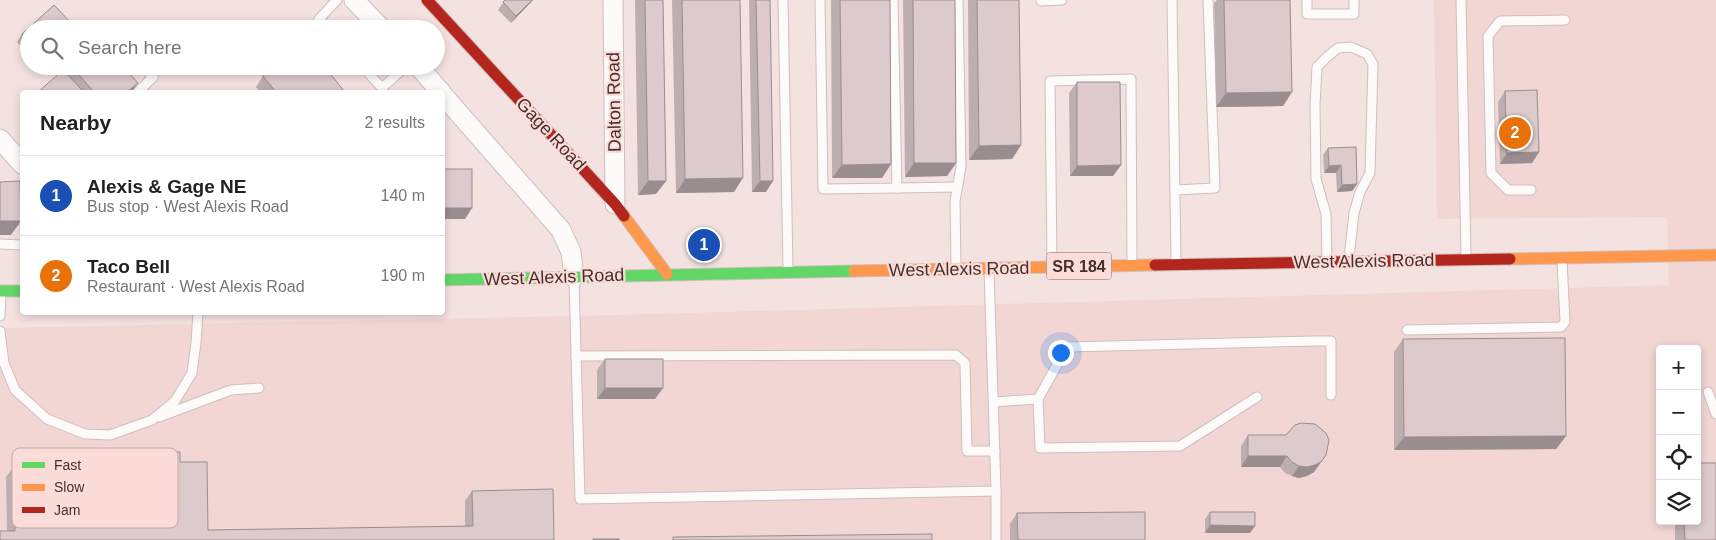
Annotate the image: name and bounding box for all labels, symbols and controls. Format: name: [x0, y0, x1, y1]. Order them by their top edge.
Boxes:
search box: [20, 20, 445, 75]
icon: search: [38, 34, 66, 62]
text: Search here: [78, 37, 182, 58]
street label: Dalton Road: [603, 52, 625, 152]
street label: Gage Road: [512, 94, 590, 174]
text: Nearby: [40, 111, 111, 134]
text: 2 results: [365, 114, 425, 131]
pin: 2: [1499, 114, 1531, 152]
text: Alexis & Gage NE: [87, 176, 246, 197]
text: 1: [52, 187, 60, 204]
text: 140 m: [381, 187, 425, 204]
text: Bus stop · West Alexis Road: [87, 198, 289, 215]
pin: 1: [688, 226, 720, 264]
street label: West Alexis Road: [1293, 250, 1435, 272]
road number: SR 184: [1046, 252, 1112, 280]
text: Taco Bell: [87, 256, 170, 277]
street label: West Alexis Road: [888, 258, 1030, 280]
street label: West Alexis Road: [483, 265, 625, 289]
text: 2: [52, 267, 60, 284]
text: 190 m: [381, 267, 425, 284]
text: Restaurant · West Alexis Road: [87, 278, 305, 295]
your location: [1048, 340, 1074, 366]
map controls: [1656, 345, 1701, 525]
button: +: [1656, 345, 1701, 390]
button: −: [1656, 390, 1701, 435]
button: locate: [1656, 435, 1701, 480]
legend: [12, 448, 178, 528]
text: Fast: [54, 457, 81, 473]
text: Slow: [54, 479, 85, 495]
button: layers: [1656, 480, 1701, 525]
text: Jam: [54, 502, 80, 518]

